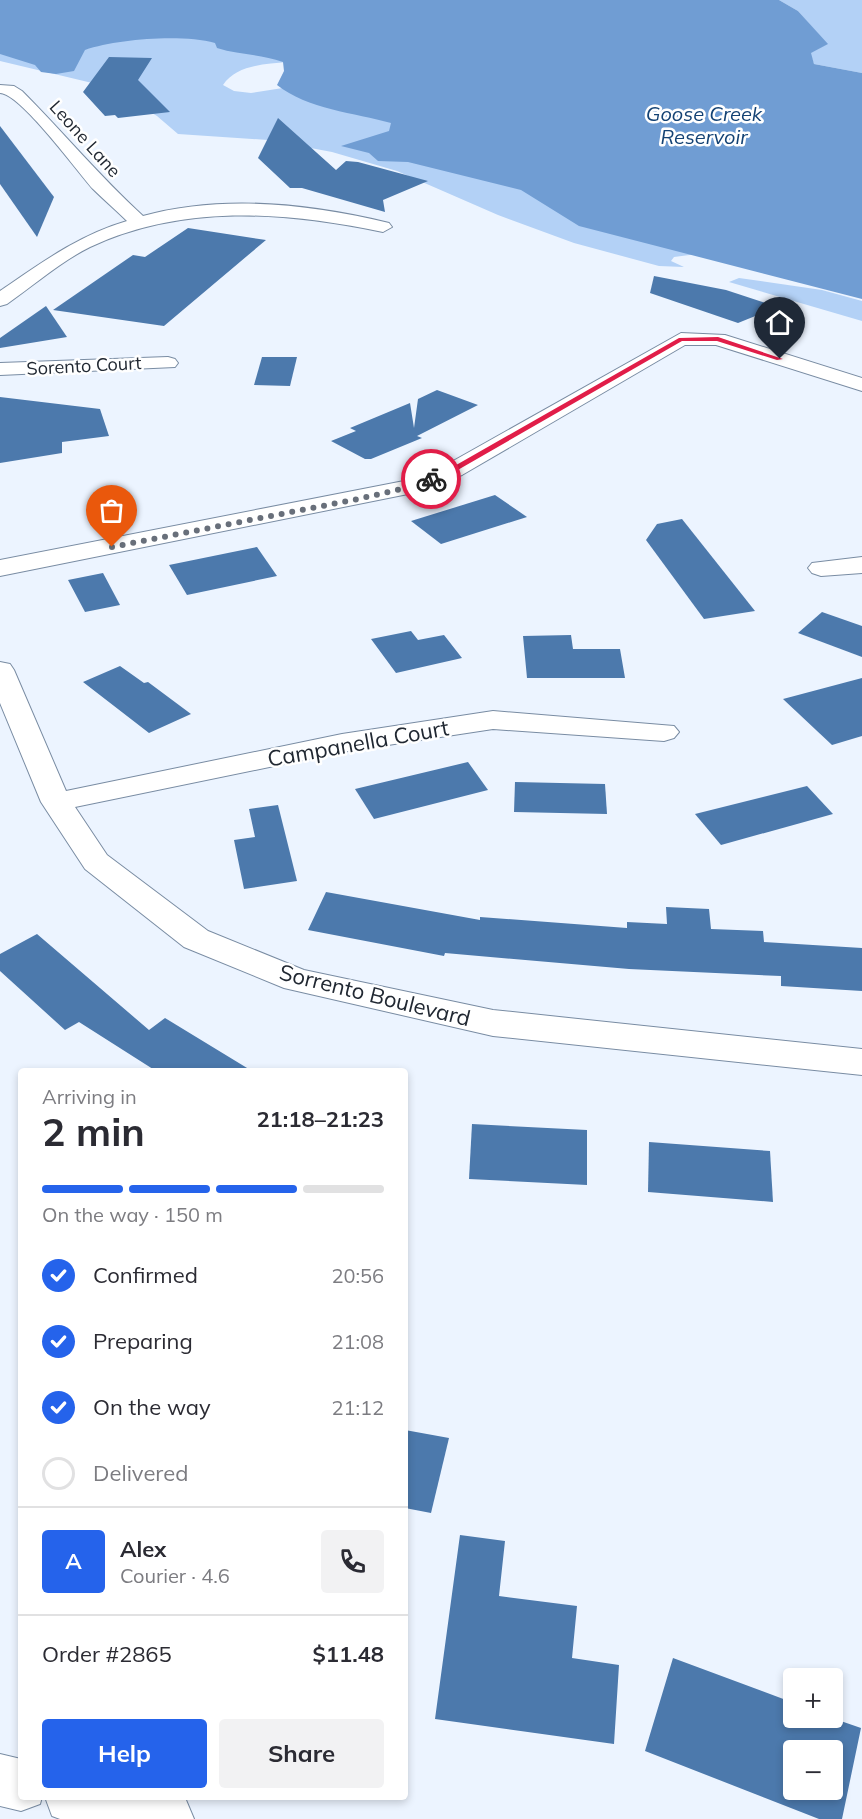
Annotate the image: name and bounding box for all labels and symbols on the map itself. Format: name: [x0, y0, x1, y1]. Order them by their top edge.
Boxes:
street label: Leone Lane: [45, 95, 126, 182]
water label: Goose Creek Reservoir: [646, 101, 763, 149]
pin: [754, 297, 805, 359]
street label: Sorento Court: [26, 351, 142, 380]
courier: [401, 449, 461, 509]
pin: [86, 485, 137, 547]
street label: Campanella Court: [265, 713, 451, 773]
street label: Sorrento Boulevard: [277, 958, 473, 1032]

